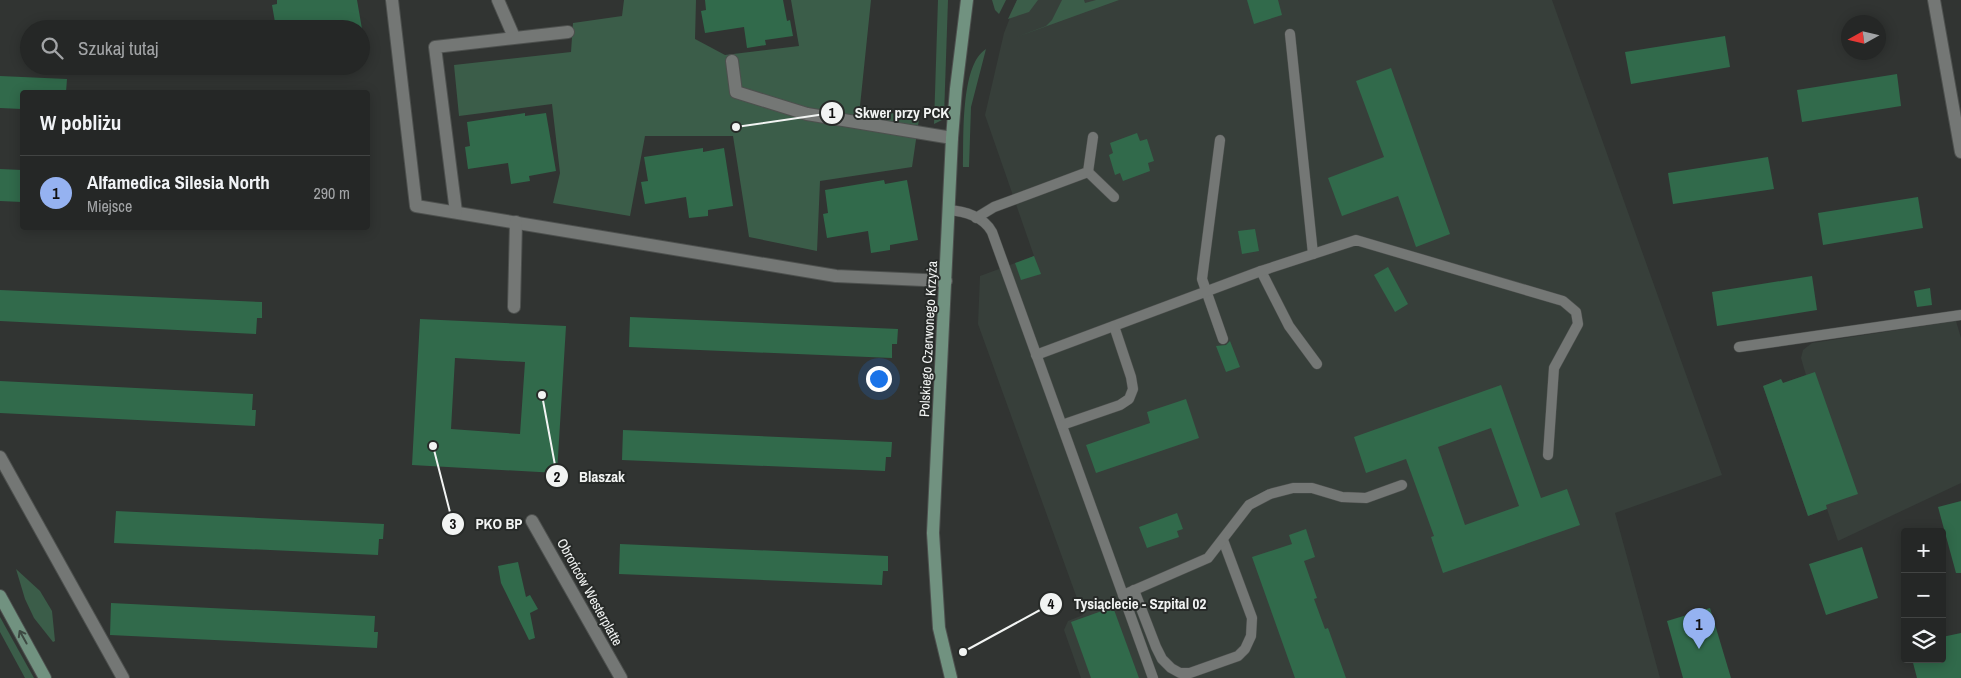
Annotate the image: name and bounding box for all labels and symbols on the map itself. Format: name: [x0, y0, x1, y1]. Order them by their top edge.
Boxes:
north arrow: [1841, 15, 1886, 60]
callout: Skwer przy PCK: [820, 98, 959, 128]
text: 1: [829, 102, 836, 123]
text: Skwer przy PCK: [855, 102, 949, 123]
street label: Polskiego Czerwonego Krzyża: [915, 260, 941, 418]
your location: [866, 366, 892, 392]
callout: Blaszak: [544, 461, 635, 491]
text: 2: [554, 466, 561, 487]
text: Blaszak: [579, 466, 625, 487]
callout: PKO BP: [441, 509, 533, 539]
text: 3: [450, 513, 457, 534]
text: PKO BP: [475, 513, 523, 534]
street label: Obrońców Westerplatte: [553, 535, 627, 649]
callout: Tysiąclecie - Szpital 02: [1039, 589, 1216, 619]
text: 4: [1048, 593, 1055, 614]
text: Tysiąclecie - Szpital 02: [1074, 593, 1206, 614]
pin: 1: [1683, 608, 1715, 649]
one-way arrow: [17, 630, 27, 645]

